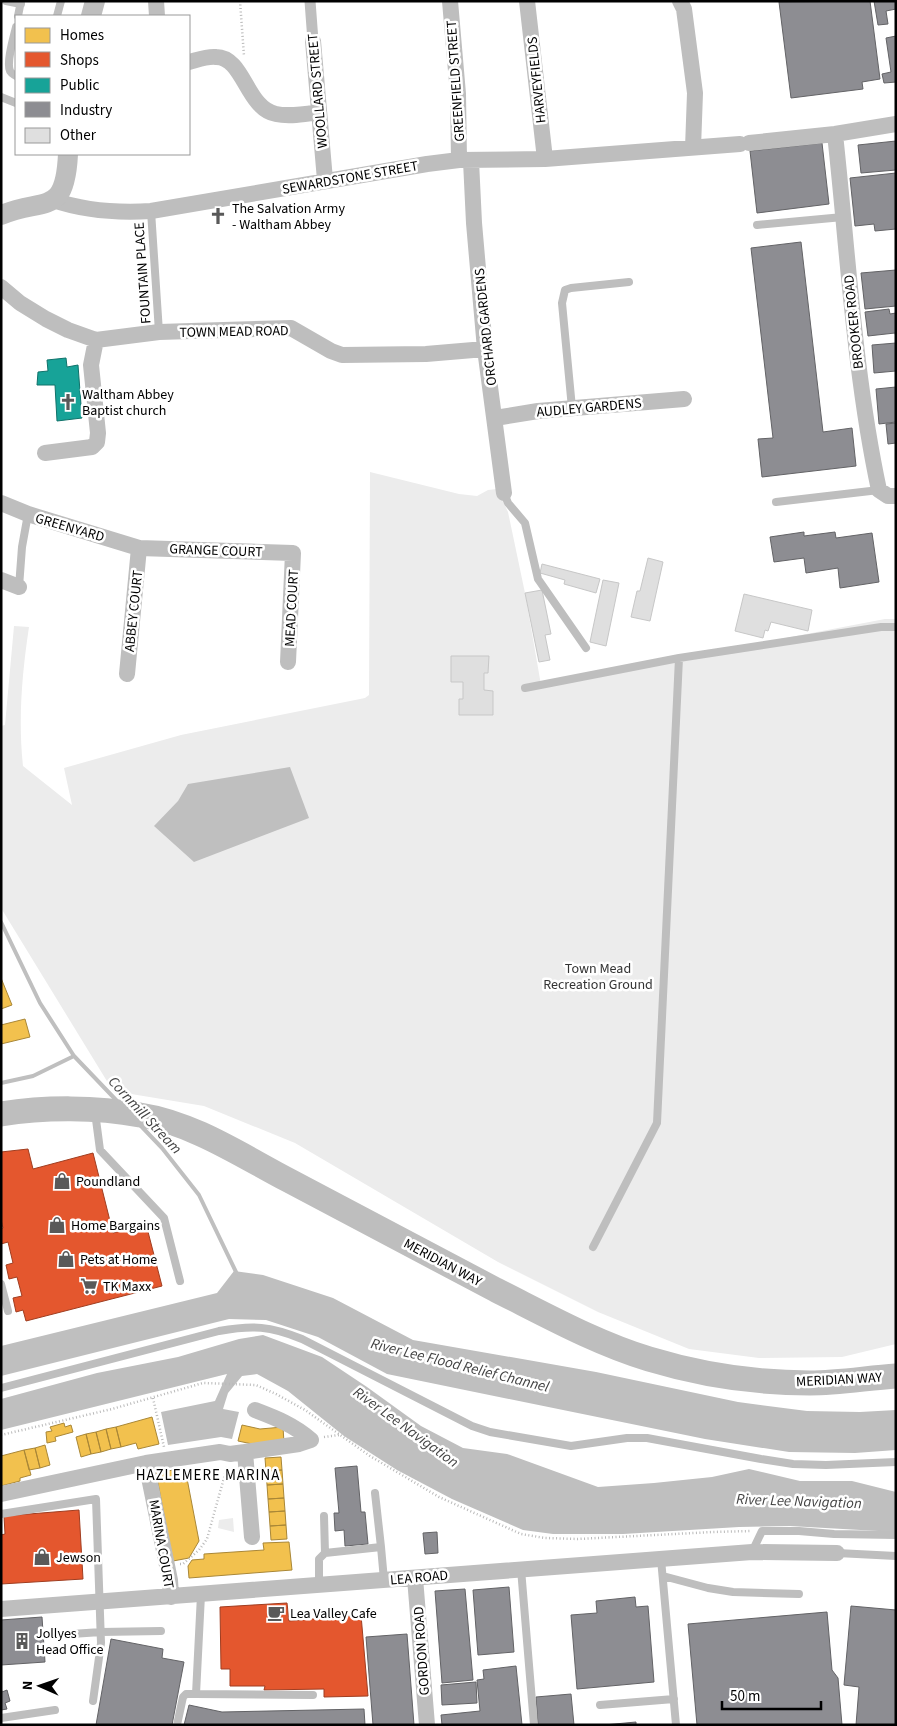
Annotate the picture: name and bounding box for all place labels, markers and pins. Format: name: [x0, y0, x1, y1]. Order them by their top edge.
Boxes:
place label: The Salvation Army - Waltham Abbey: [232, 199, 345, 235]
church icon: The Salvation Army - Waltham Abbey: [208, 206, 228, 226]
place label: Waltham Abbey Baptist church: [82, 385, 174, 421]
church icon: Waltham Abbey Baptist church: [58, 392, 78, 412]
shop icon: Poundland: [52, 1171, 72, 1191]
place label: Poundland: [76, 1172, 140, 1192]
shop icon: Home Bargains: [47, 1215, 67, 1235]
place label: Home Bargains: [71, 1216, 160, 1236]
shop icon: Pets at Home: [56, 1249, 76, 1269]
place label: Pets at Home: [80, 1250, 157, 1270]
supermarket icon: TK Maxx: [79, 1276, 99, 1296]
place label: TK Maxx: [103, 1277, 152, 1297]
shop icon: Jewson: [32, 1547, 52, 1567]
place label: Jewson: [56, 1548, 101, 1568]
cafe icon: Lea Valley Cafe: [266, 1603, 286, 1623]
place label: Lea Valley Cafe: [290, 1604, 377, 1624]
place label: Jollyes Head Office: [36, 1624, 103, 1660]
building icon: Jollyes Head Office: [12, 1631, 32, 1651]

